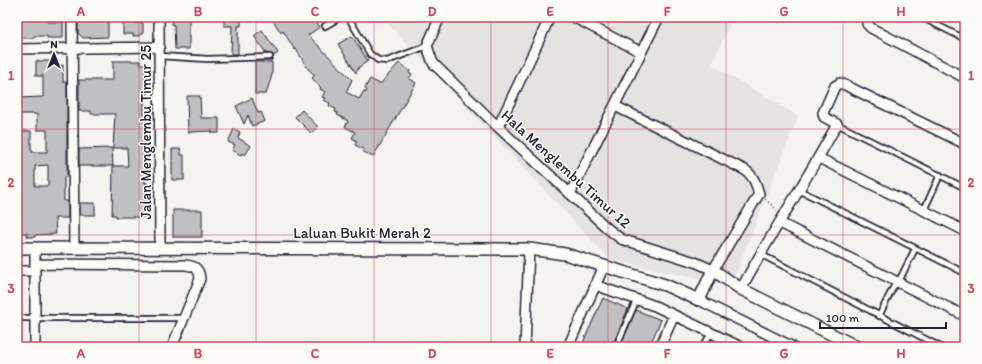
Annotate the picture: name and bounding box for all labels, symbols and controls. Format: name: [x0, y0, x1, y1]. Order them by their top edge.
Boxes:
text: A: [76, 4, 86, 19]
text: B: [194, 4, 203, 19]
text: C: [311, 4, 320, 19]
text: D: [428, 4, 437, 19]
text: E: [546, 4, 554, 19]
text: F: [664, 4, 671, 19]
text: G: [780, 4, 789, 19]
text: H: [897, 4, 906, 19]
north arrow: [34, 34, 74, 74]
text: N: [50, 38, 58, 51]
street label: Jalan Menglembu Timur 25: [137, 45, 155, 219]
text: 1: [8, 68, 14, 83]
text: 1: [968, 68, 974, 83]
street label: Hala Menglembu Timur 12: [498, 106, 635, 232]
text: 2: [8, 175, 15, 190]
text: 2: [968, 175, 975, 190]
street label: Laluan Bukit Merah 2: [293, 224, 431, 242]
text: 3: [7, 281, 15, 296]
text: 3: [967, 281, 975, 296]
scale bar: [820, 304, 946, 330]
text: 100 m: [826, 311, 859, 325]
text: A: [76, 346, 86, 361]
text: B: [194, 346, 203, 361]
text: C: [311, 346, 320, 361]
text: D: [428, 346, 437, 361]
text: E: [546, 346, 554, 361]
text: F: [664, 346, 671, 361]
text: G: [780, 346, 789, 361]
text: H: [897, 346, 906, 361]

